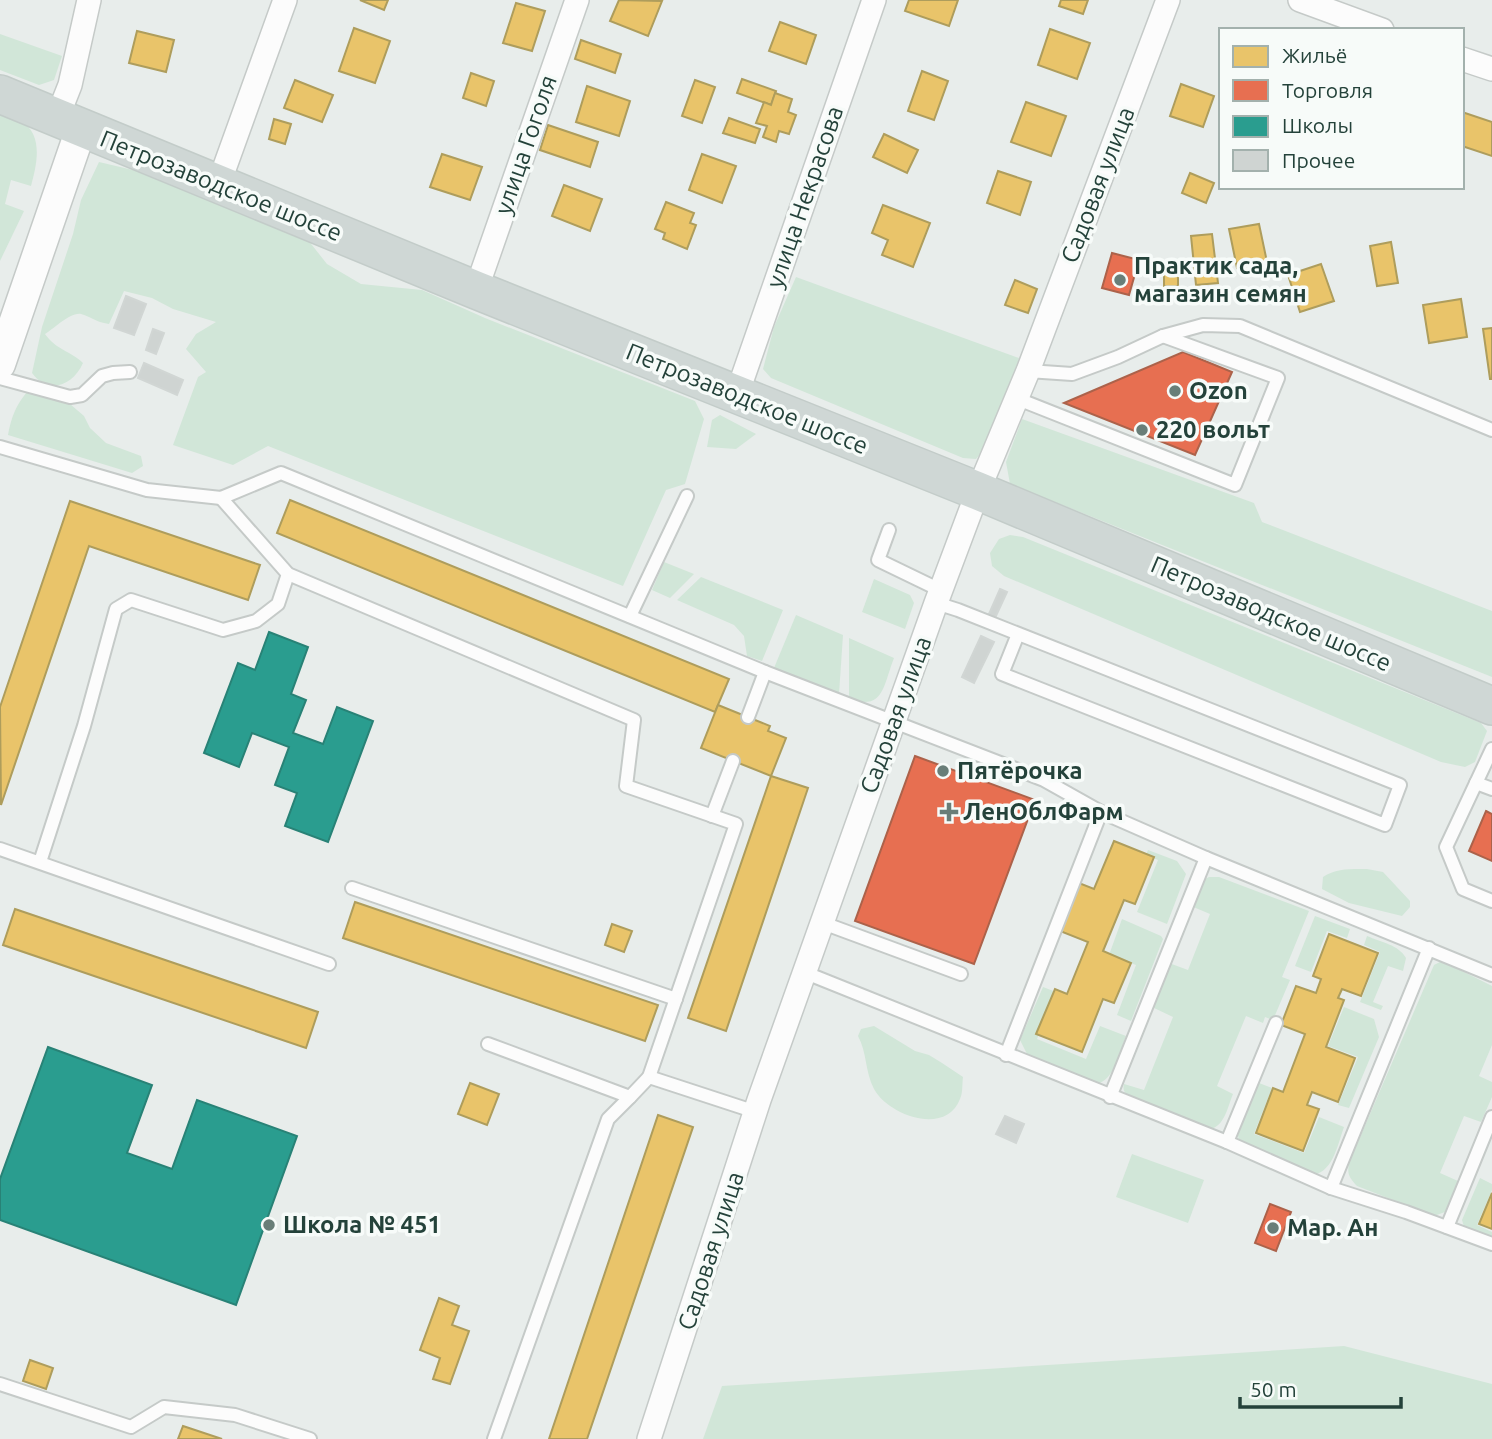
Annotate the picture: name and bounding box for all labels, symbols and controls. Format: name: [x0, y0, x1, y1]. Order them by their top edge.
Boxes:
legend: [1219, 28, 1464, 189]
text: Жильё: [1282, 43, 1347, 67]
street label: улица Гоголя: [489, 72, 562, 218]
text: Торговля: [1282, 78, 1373, 102]
street label: улица Некрасова: [761, 102, 848, 291]
street label: Садовая улица: [1055, 103, 1140, 267]
text: Школы: [1282, 113, 1353, 137]
street label: Петрозаводское шоссе: [96, 125, 346, 246]
text: Прочее: [1282, 148, 1355, 172]
place label: Практик сада, магазин семян: [1134, 252, 1307, 307]
marker: Практик сада, магазин семян: [1112, 272, 1128, 288]
street label: Петрозаводское шоссе: [622, 338, 872, 459]
place label: Ozon: [1189, 377, 1248, 404]
marker: Ozon: [1167, 383, 1183, 399]
place label: 220 вольт: [1156, 416, 1270, 443]
marker: 220 вольт: [1134, 422, 1150, 438]
street label: Петрозаводское шоссе: [1147, 551, 1395, 676]
street label: Садовая улица: [855, 633, 936, 797]
place label: Пятёрочка: [957, 757, 1083, 784]
marker: Пятёрочка: [935, 763, 951, 779]
place label: ЛенОблФарм: [963, 798, 1124, 825]
marker: ЛенОблФарм: [941, 804, 957, 820]
street label: Садовая улица: [672, 1168, 749, 1333]
place label: Школа № 451: [283, 1211, 441, 1238]
place label: Мар. Ан: [1287, 1214, 1378, 1241]
marker: Школа № 451: [261, 1217, 277, 1233]
marker: Мар. Ан: [1265, 1220, 1281, 1236]
scale bar: [1240, 1366, 1401, 1410]
text: 50 m: [1250, 1377, 1297, 1401]

